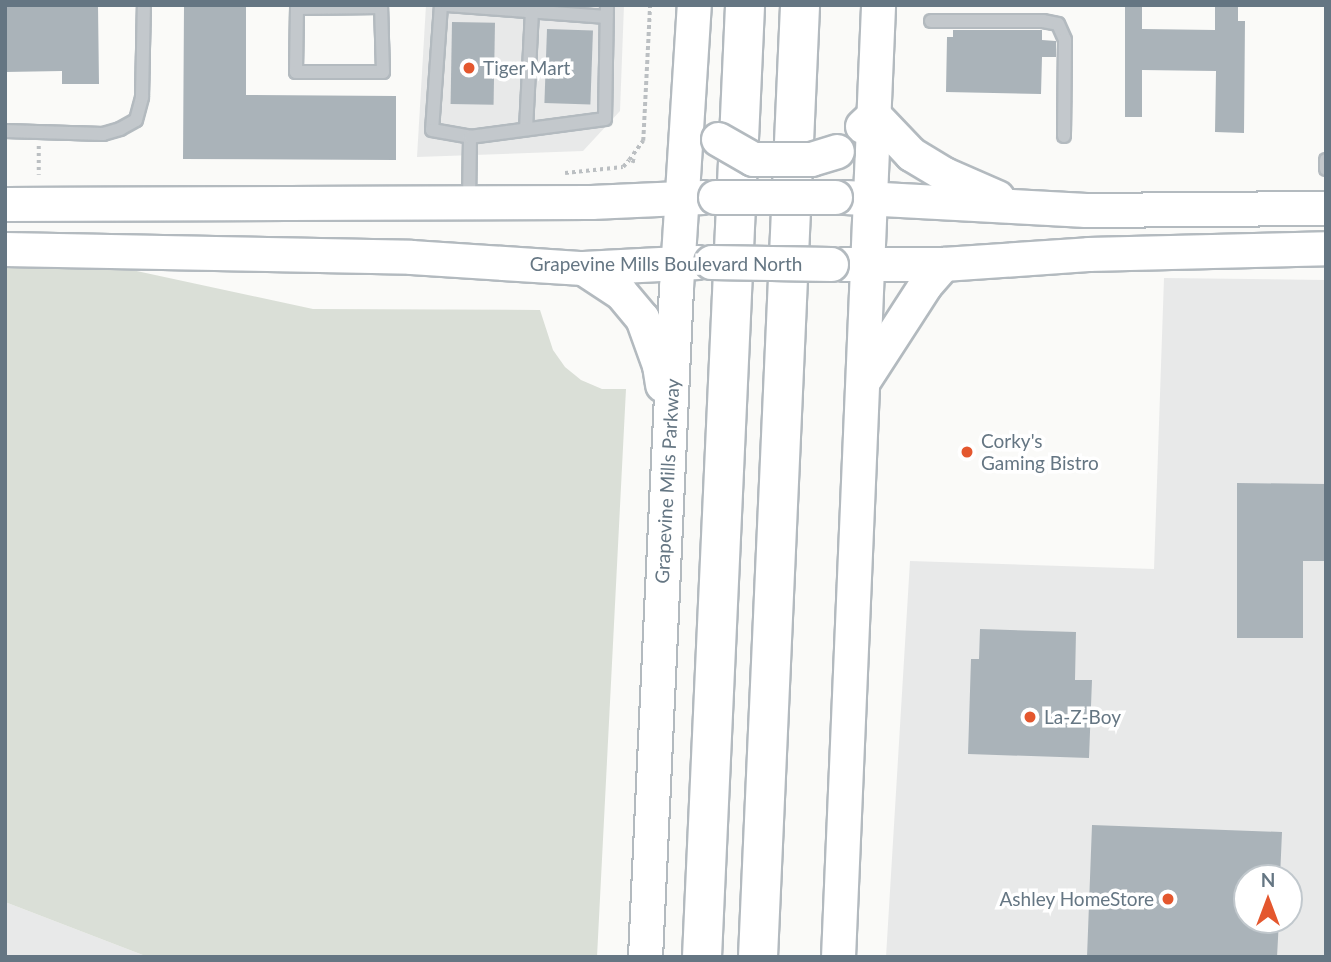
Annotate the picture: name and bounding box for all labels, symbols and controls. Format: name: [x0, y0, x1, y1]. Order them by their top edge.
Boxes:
place label: Tiger Mart: [483, 57, 571, 79]
marker: Tiger Mart: [461, 60, 477, 76]
street label: Grapevine Mills Boulevard North: [530, 253, 802, 275]
street label: Grapevine Mills Parkway: [650, 378, 684, 584]
place label: Corky's Gaming Bistro: [981, 430, 1099, 474]
marker: Corky's Gaming Bistro: [959, 444, 975, 460]
place label: La-Z-Boy: [1044, 706, 1121, 728]
marker: La-Z-Boy: [1022, 709, 1038, 725]
north arrow: [1233, 864, 1303, 934]
text: N: [1261, 868, 1275, 891]
place label: Ashley HomeStore: [999, 888, 1154, 910]
marker: Ashley HomeStore: [1160, 891, 1176, 907]

